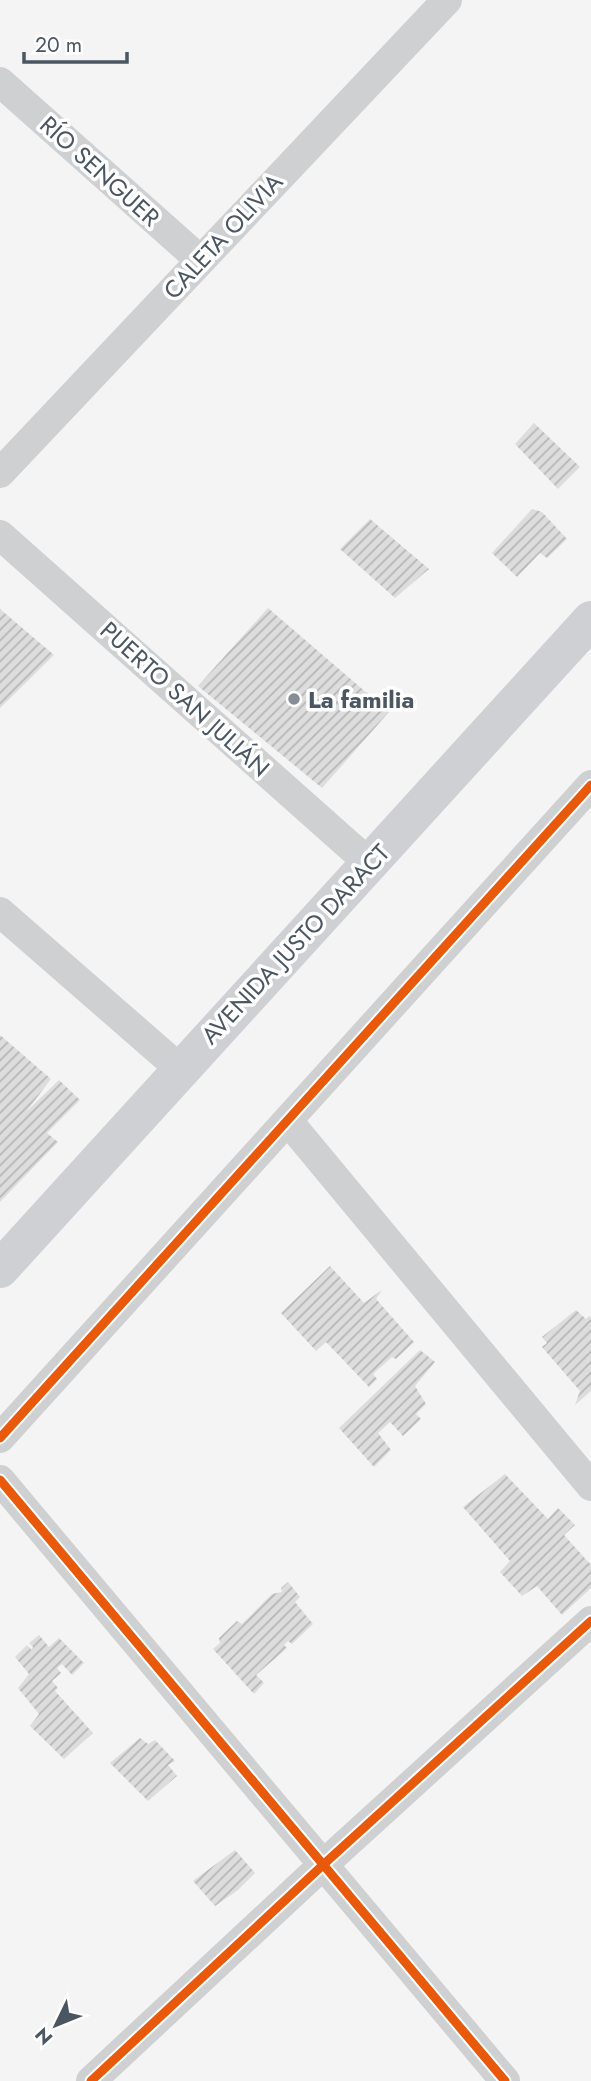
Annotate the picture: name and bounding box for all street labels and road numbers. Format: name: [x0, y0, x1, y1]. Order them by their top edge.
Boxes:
street label: RÍO SENGUER: [32, 108, 168, 235]
street label: CALETA OLIVIA: [155, 165, 291, 307]
street label: PUERTO SAN JULIÁN: [92, 613, 278, 785]
street label: AVENIDA JUSTO DARACT: [193, 836, 397, 1052]

